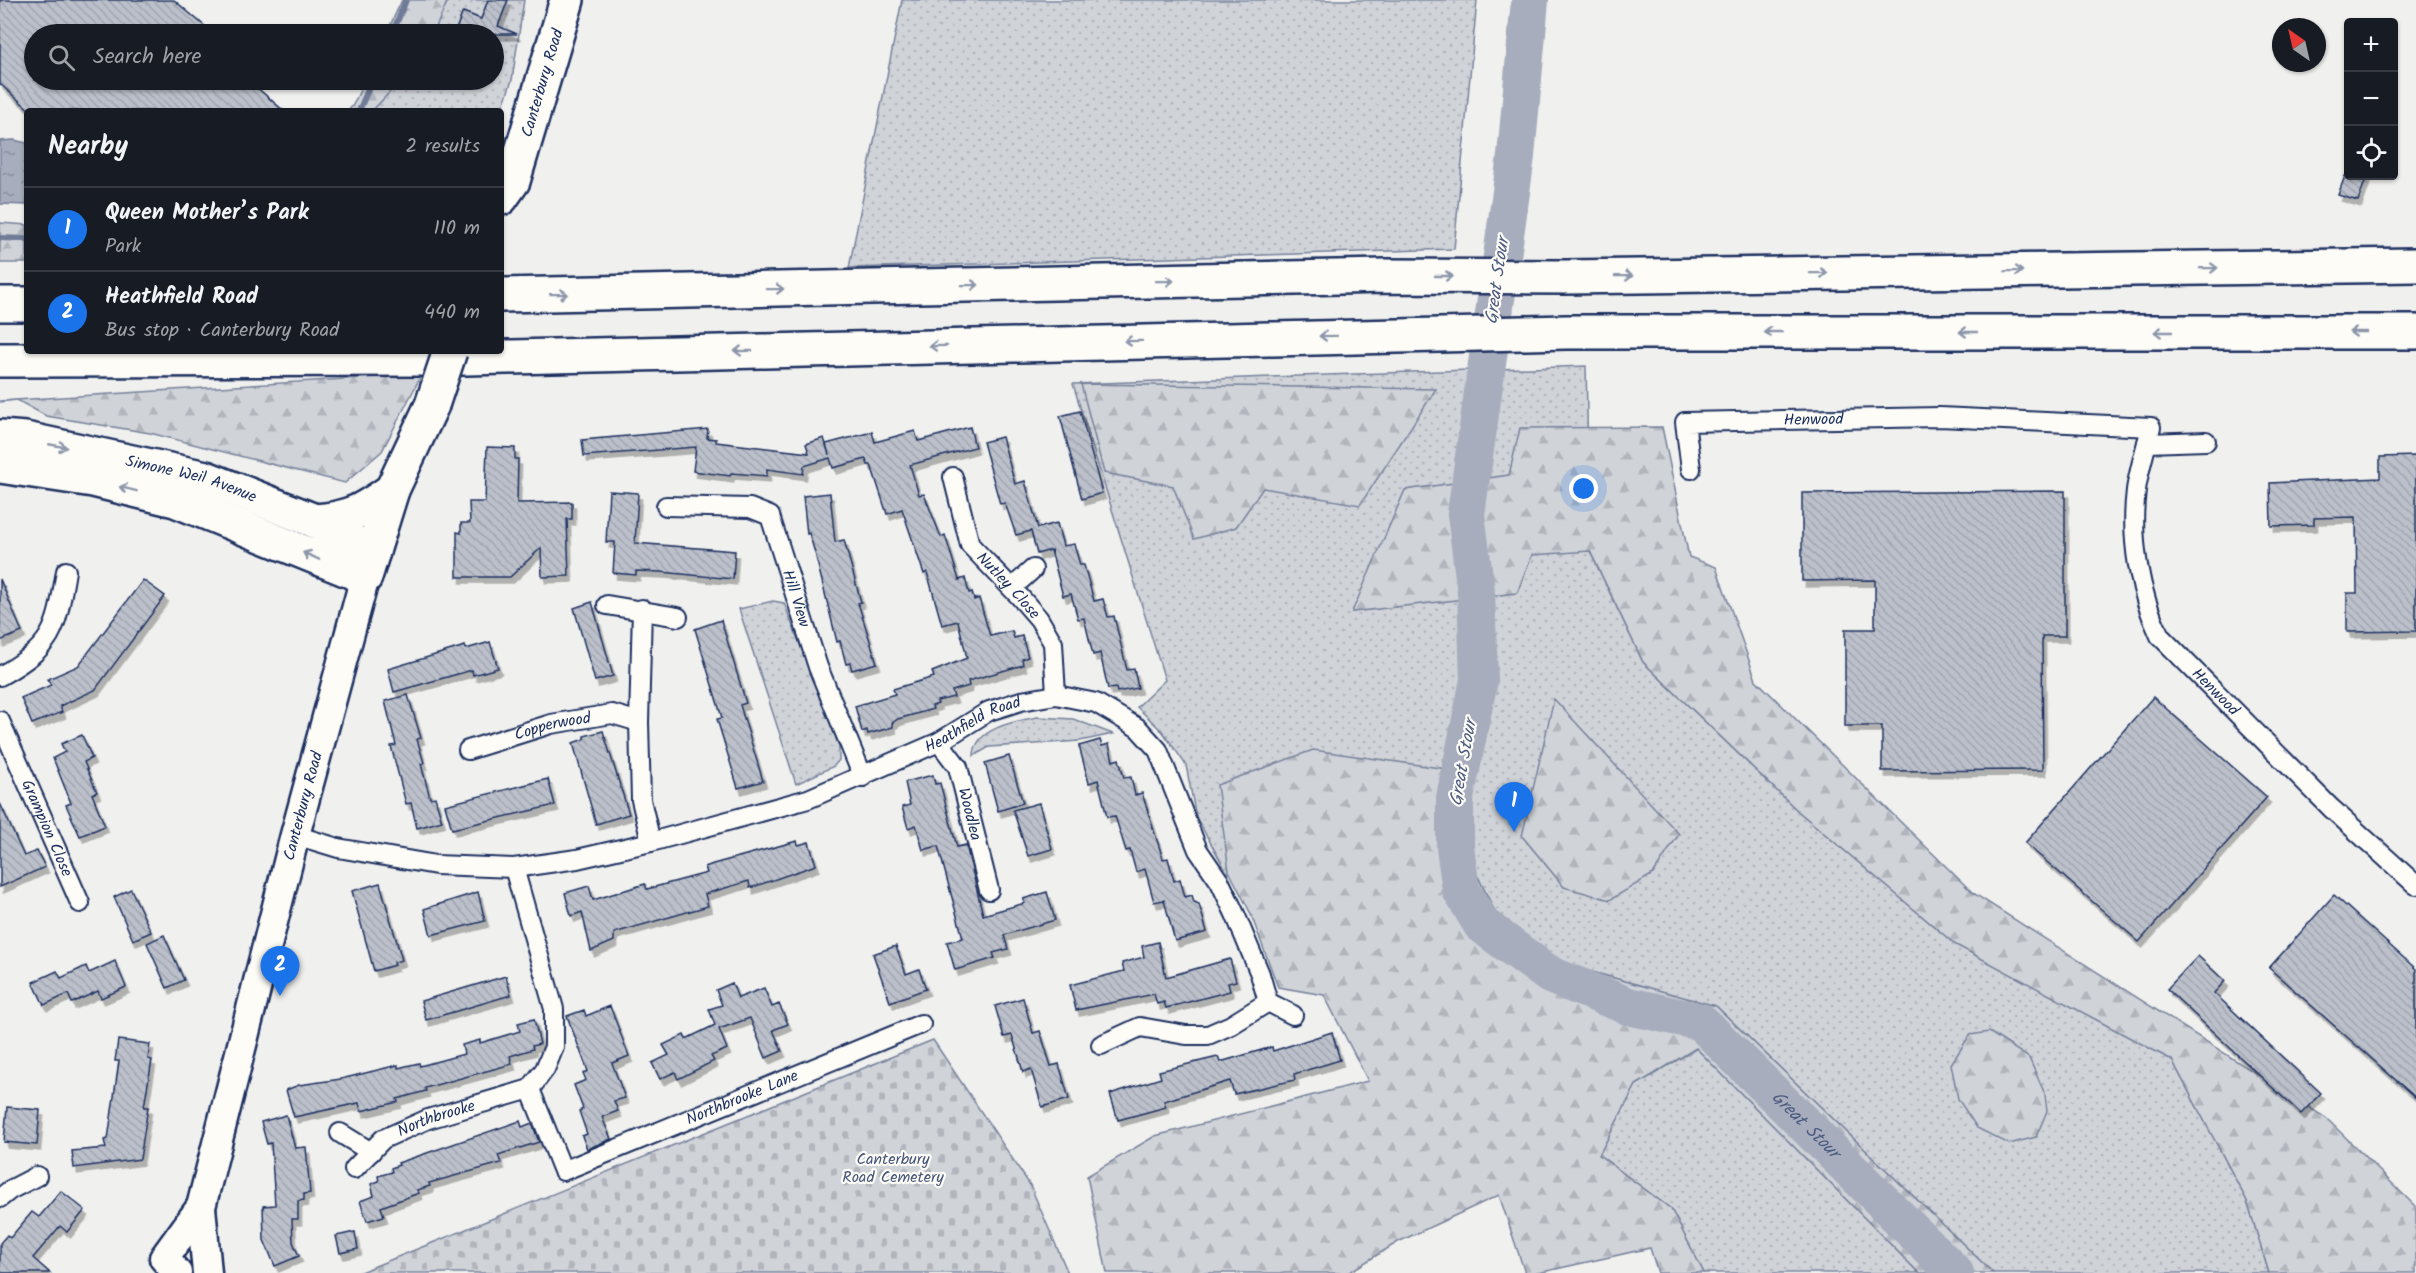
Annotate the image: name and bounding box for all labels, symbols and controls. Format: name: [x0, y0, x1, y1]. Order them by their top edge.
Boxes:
north arrow: [2272, 18, 2326, 72]
map controls: [2344, 18, 2398, 180]
button: +: [2344, 18, 2398, 72]
search box: [24, 24, 504, 90]
street label: Canterbury Road: [514, 25, 570, 140]
text: Search here: [93, 40, 201, 75]
icon: search: [45, 41, 78, 74]
button: −: [2344, 72, 2398, 126]
text: Nearby: [48, 126, 128, 168]
button: locate: [2344, 126, 2398, 180]
text: 2 results: [405, 131, 480, 163]
text: Queen Mother’s Park: [105, 196, 309, 231]
text: 1: [64, 213, 71, 245]
text: 110 m: [434, 213, 480, 245]
text: Park: [105, 231, 141, 263]
water label: Great Stour: [1478, 232, 1519, 326]
one-way arrow: [2199, 262, 2219, 274]
one-way arrow: [2004, 265, 2024, 276]
one-way arrow: [1809, 267, 1829, 279]
one-way arrow: [1433, 270, 1453, 282]
one-way arrow: [1614, 270, 1634, 282]
one-way arrow: [1155, 275, 1175, 286]
one-way arrow: [960, 279, 980, 291]
text: Heathfield Road: [105, 280, 258, 315]
one-way arrow: [765, 283, 785, 295]
one-way arrow: [549, 288, 569, 300]
text: 2: [62, 297, 73, 329]
text: 440 m: [424, 297, 480, 329]
text: Bus stop · Canterbury Road: [105, 315, 339, 347]
one-way arrow: [1763, 326, 1783, 338]
one-way arrow: [1958, 326, 1978, 338]
one-way arrow: [2153, 326, 2173, 338]
one-way arrow: [2348, 326, 2368, 338]
one-way arrow: [1318, 330, 1338, 342]
one-way arrow: [1123, 335, 1143, 347]
one-way arrow: [928, 340, 948, 352]
one-way arrow: [733, 345, 753, 357]
street label: Henwood: [1783, 406, 1845, 433]
one-way arrow: [47, 441, 67, 452]
street label: Simone Weil Avenue: [123, 449, 260, 509]
your location: [1569, 474, 1598, 503]
one-way arrow: [119, 482, 138, 494]
street label: Nutley Close: [970, 546, 1047, 625]
one-way arrow: [302, 550, 320, 561]
street label: Hill View: [775, 566, 817, 631]
street label: Henwood: [2186, 662, 2246, 723]
street label: Heathfield Road: [920, 689, 1025, 759]
street label: Copperwood: [511, 705, 593, 747]
water label: Great Stour: [1442, 714, 1487, 808]
street label: Canterbury Road: [277, 748, 330, 863]
street label: Grampion Close: [15, 776, 79, 881]
pin: 1: [1494, 782, 1534, 832]
street label: Woodlea: [951, 785, 989, 843]
pin: 2: [260, 946, 300, 996]
street label: Northbrooke Lane: [682, 1063, 802, 1132]
water label: Great Stour: [1764, 1084, 1849, 1169]
street label: Northbrooke: [393, 1093, 478, 1144]
park label: Canterbury Road Cemetery: [842, 1147, 944, 1190]

